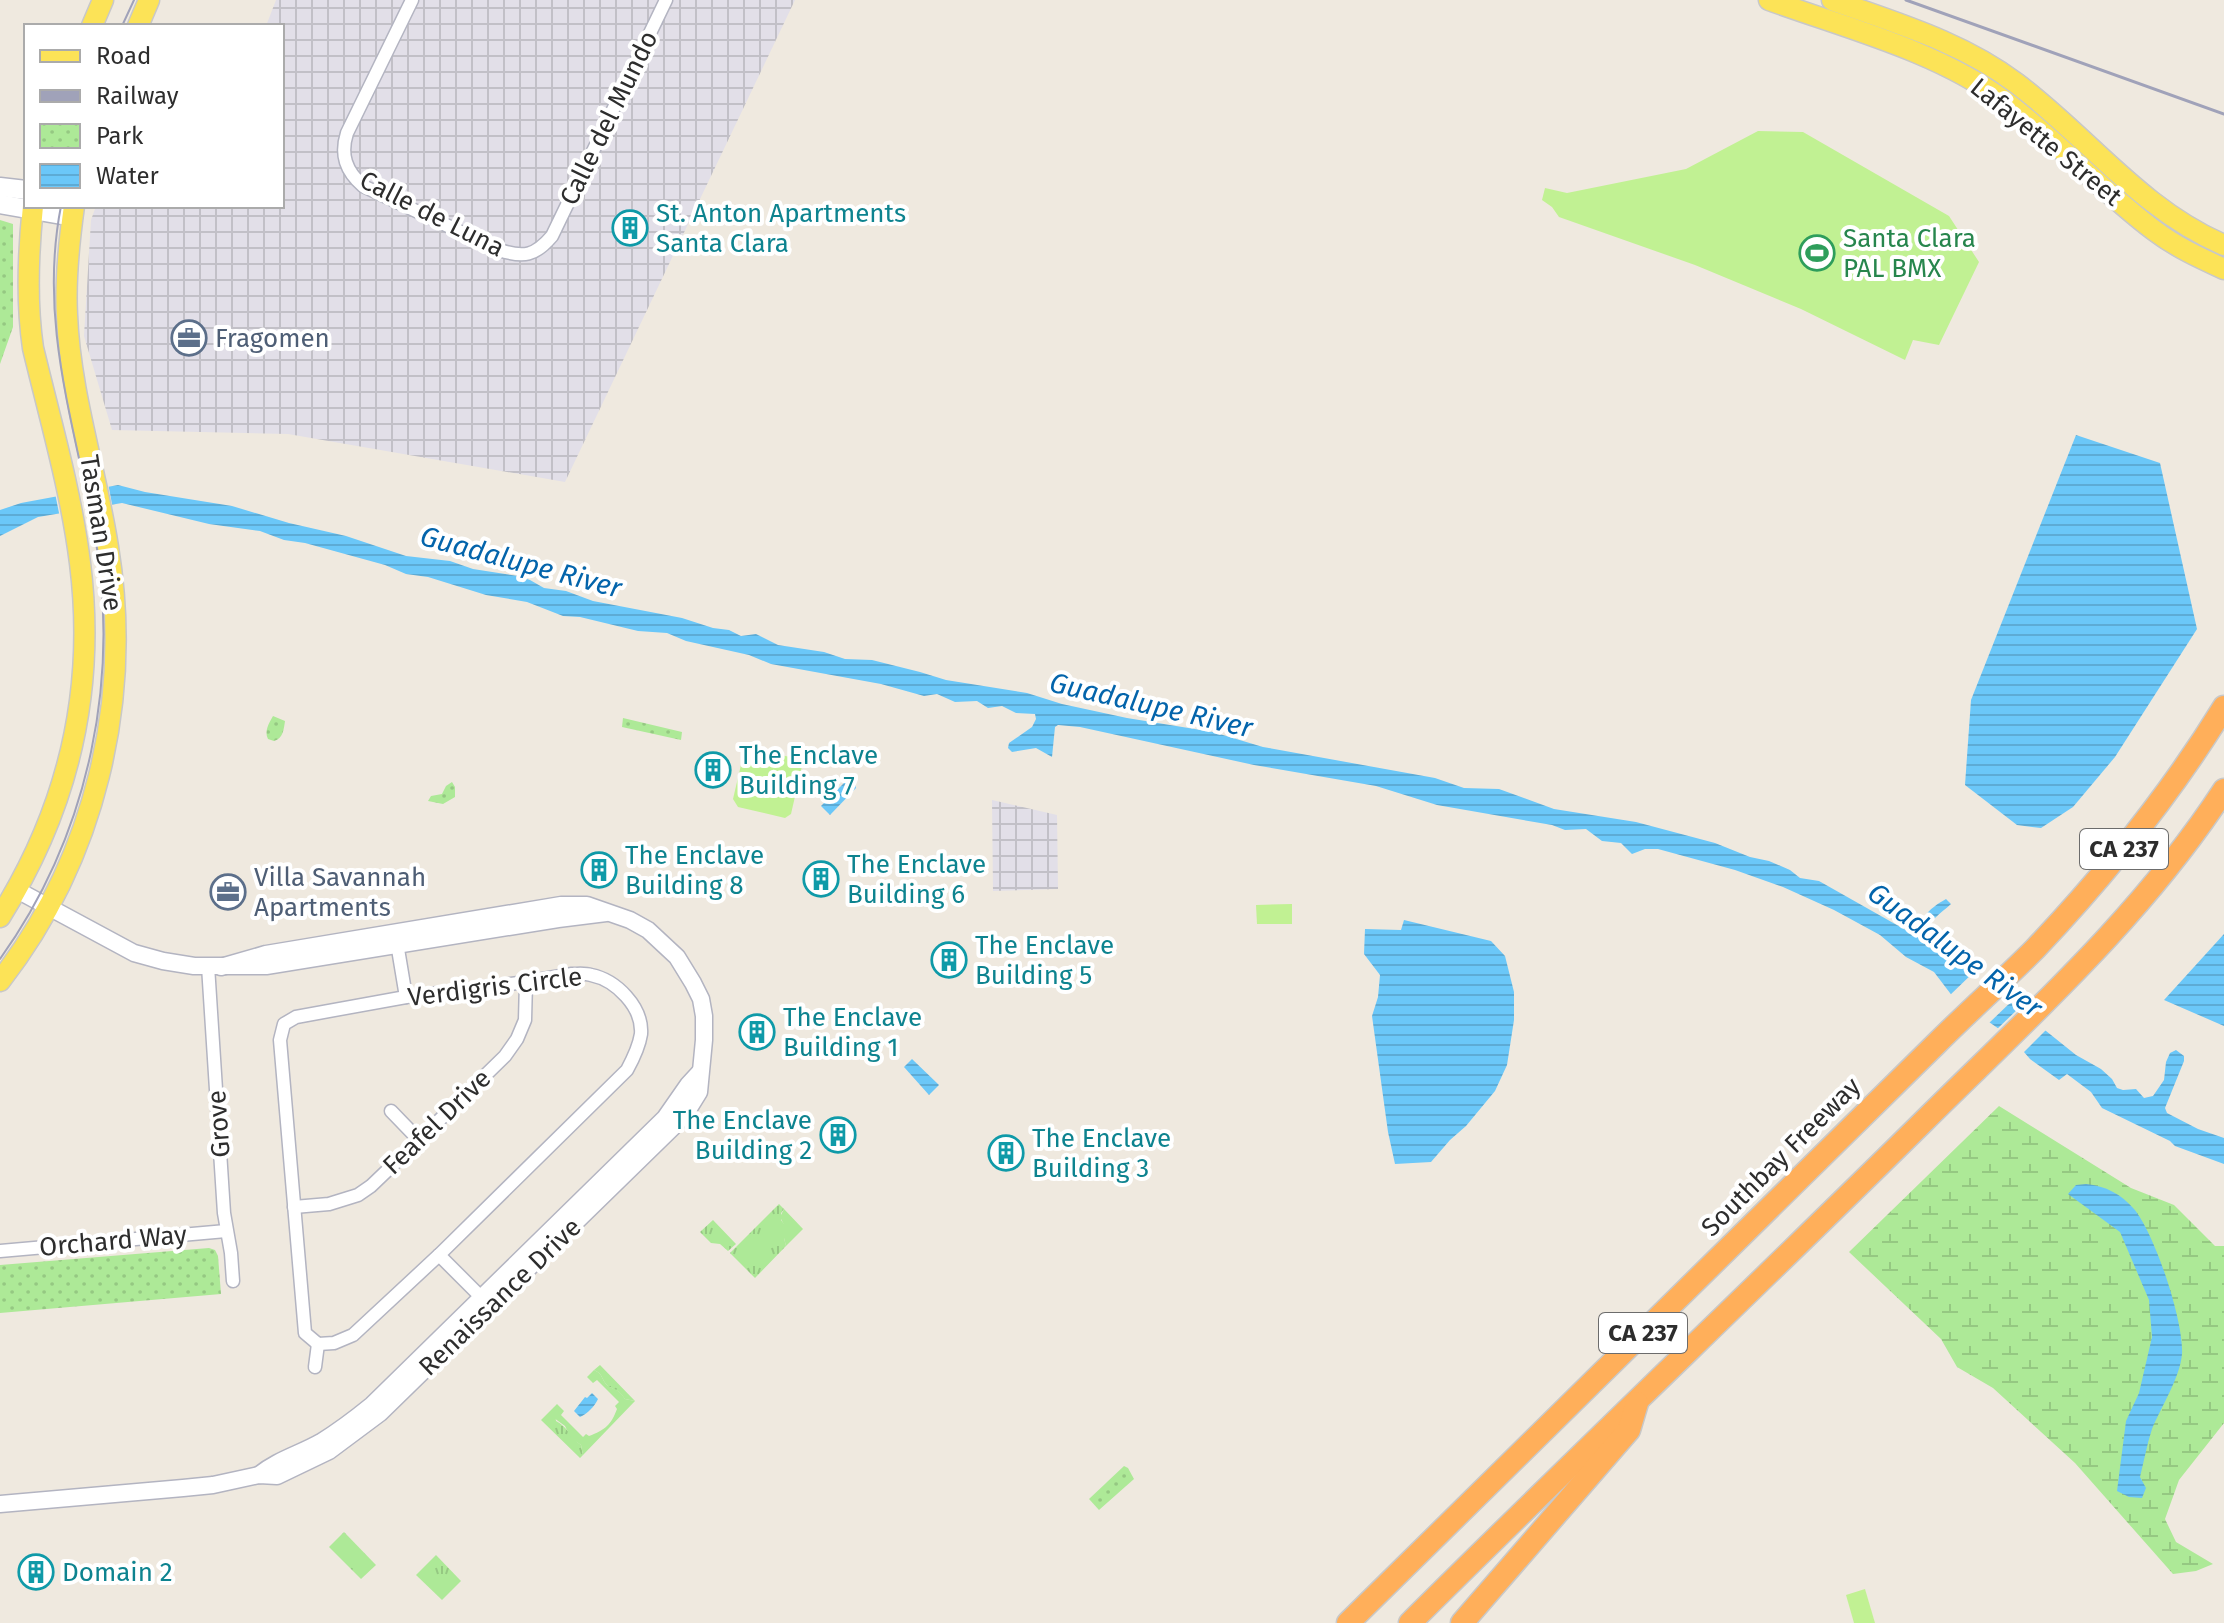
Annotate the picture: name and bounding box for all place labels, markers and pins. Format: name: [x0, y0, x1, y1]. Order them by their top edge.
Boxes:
place label: St. Anton Apartments Santa Clara: [656, 198, 906, 259]
building icon: St. Anton Apartments Santa Clara: [611, 209, 649, 247]
place label: Santa Clara PAL BMX: [1843, 223, 1976, 284]
sports icon: Santa Clara PAL BMX: [1798, 234, 1836, 272]
office icon: Fragomen: [170, 319, 208, 357]
place label: Fragomen: [215, 323, 330, 354]
place label: The Enclave Building 7: [739, 740, 878, 801]
building icon: The Enclave Building 7: [694, 751, 732, 789]
place label: The Enclave Building 8: [625, 840, 764, 901]
place label: The Enclave Building 6: [847, 849, 986, 910]
building icon: The Enclave Building 8: [580, 851, 618, 889]
building icon: The Enclave Building 6: [802, 860, 840, 898]
place label: Villa Savannah Apartments: [254, 862, 426, 923]
office icon: Villa Savannah Apartments: [209, 873, 247, 911]
place label: The Enclave Building 5: [975, 930, 1114, 991]
building icon: The Enclave Building 5: [930, 941, 968, 979]
place label: The Enclave Building 1: [783, 1002, 922, 1063]
building icon: The Enclave Building 1: [738, 1013, 776, 1051]
place label: The Enclave Building 2: [673, 1105, 812, 1166]
building icon: The Enclave Building 2: [819, 1116, 857, 1154]
place label: The Enclave Building 3: [1032, 1123, 1171, 1184]
building icon: The Enclave Building 3: [987, 1134, 1025, 1172]
building icon: Domain 2: [17, 1553, 55, 1591]
place label: Domain 2: [62, 1557, 173, 1588]

